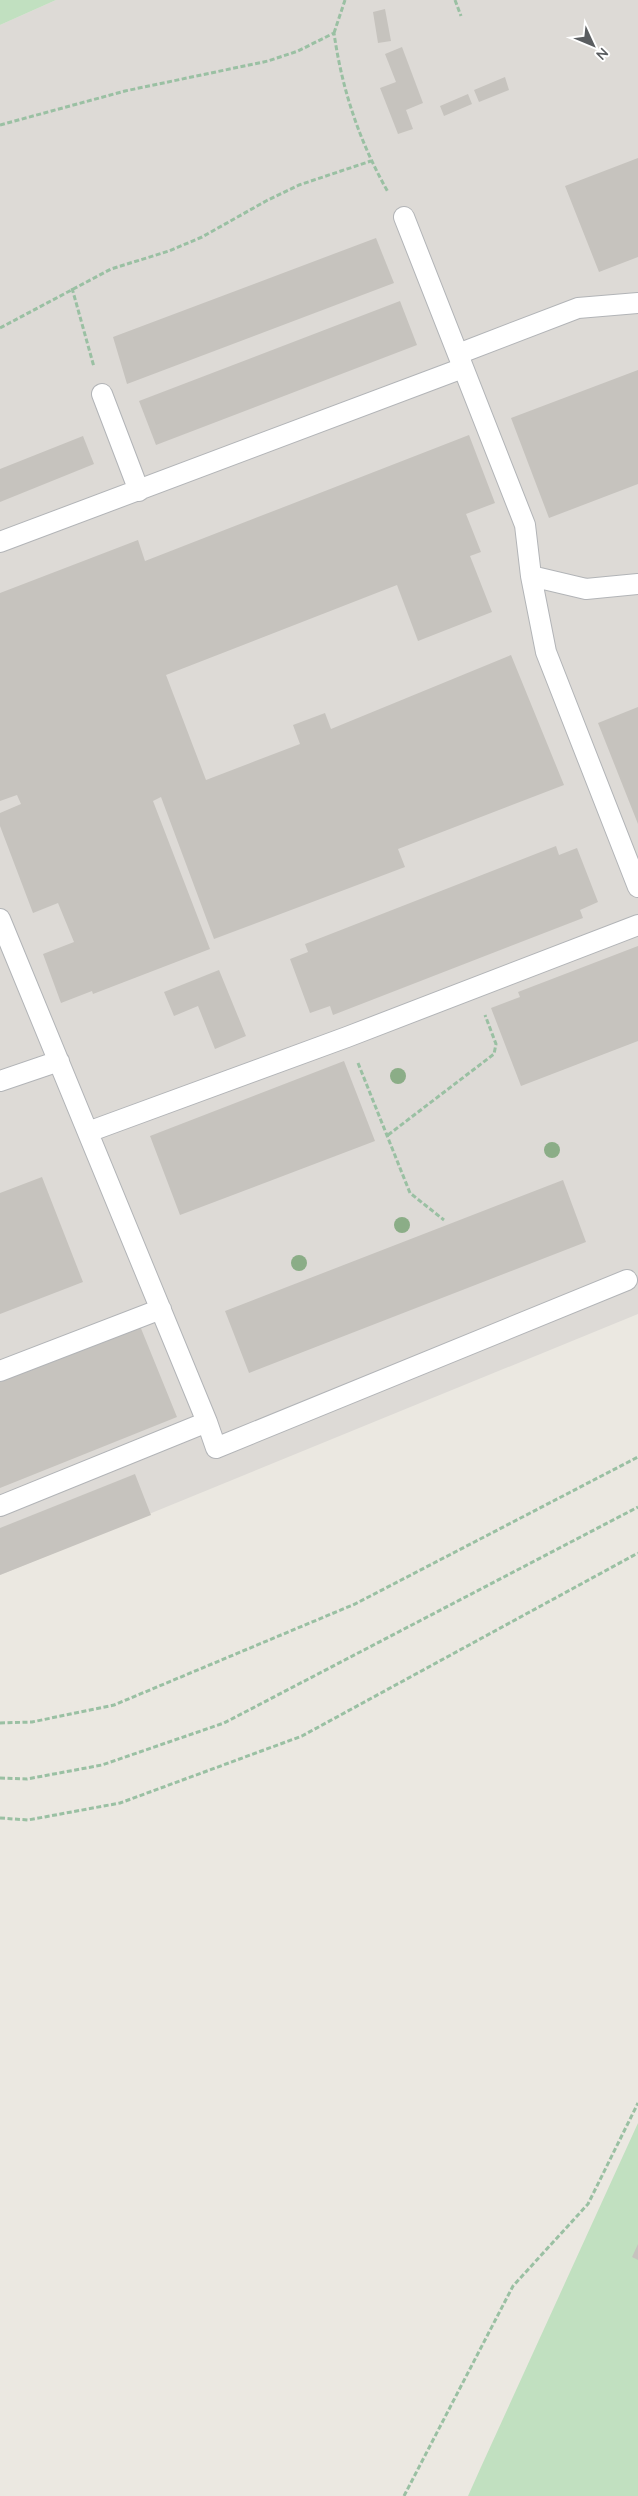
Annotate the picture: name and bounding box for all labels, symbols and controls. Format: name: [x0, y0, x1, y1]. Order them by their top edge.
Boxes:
north arrow: [568, 20, 618, 70]
text: N: [592, 44, 612, 64]

